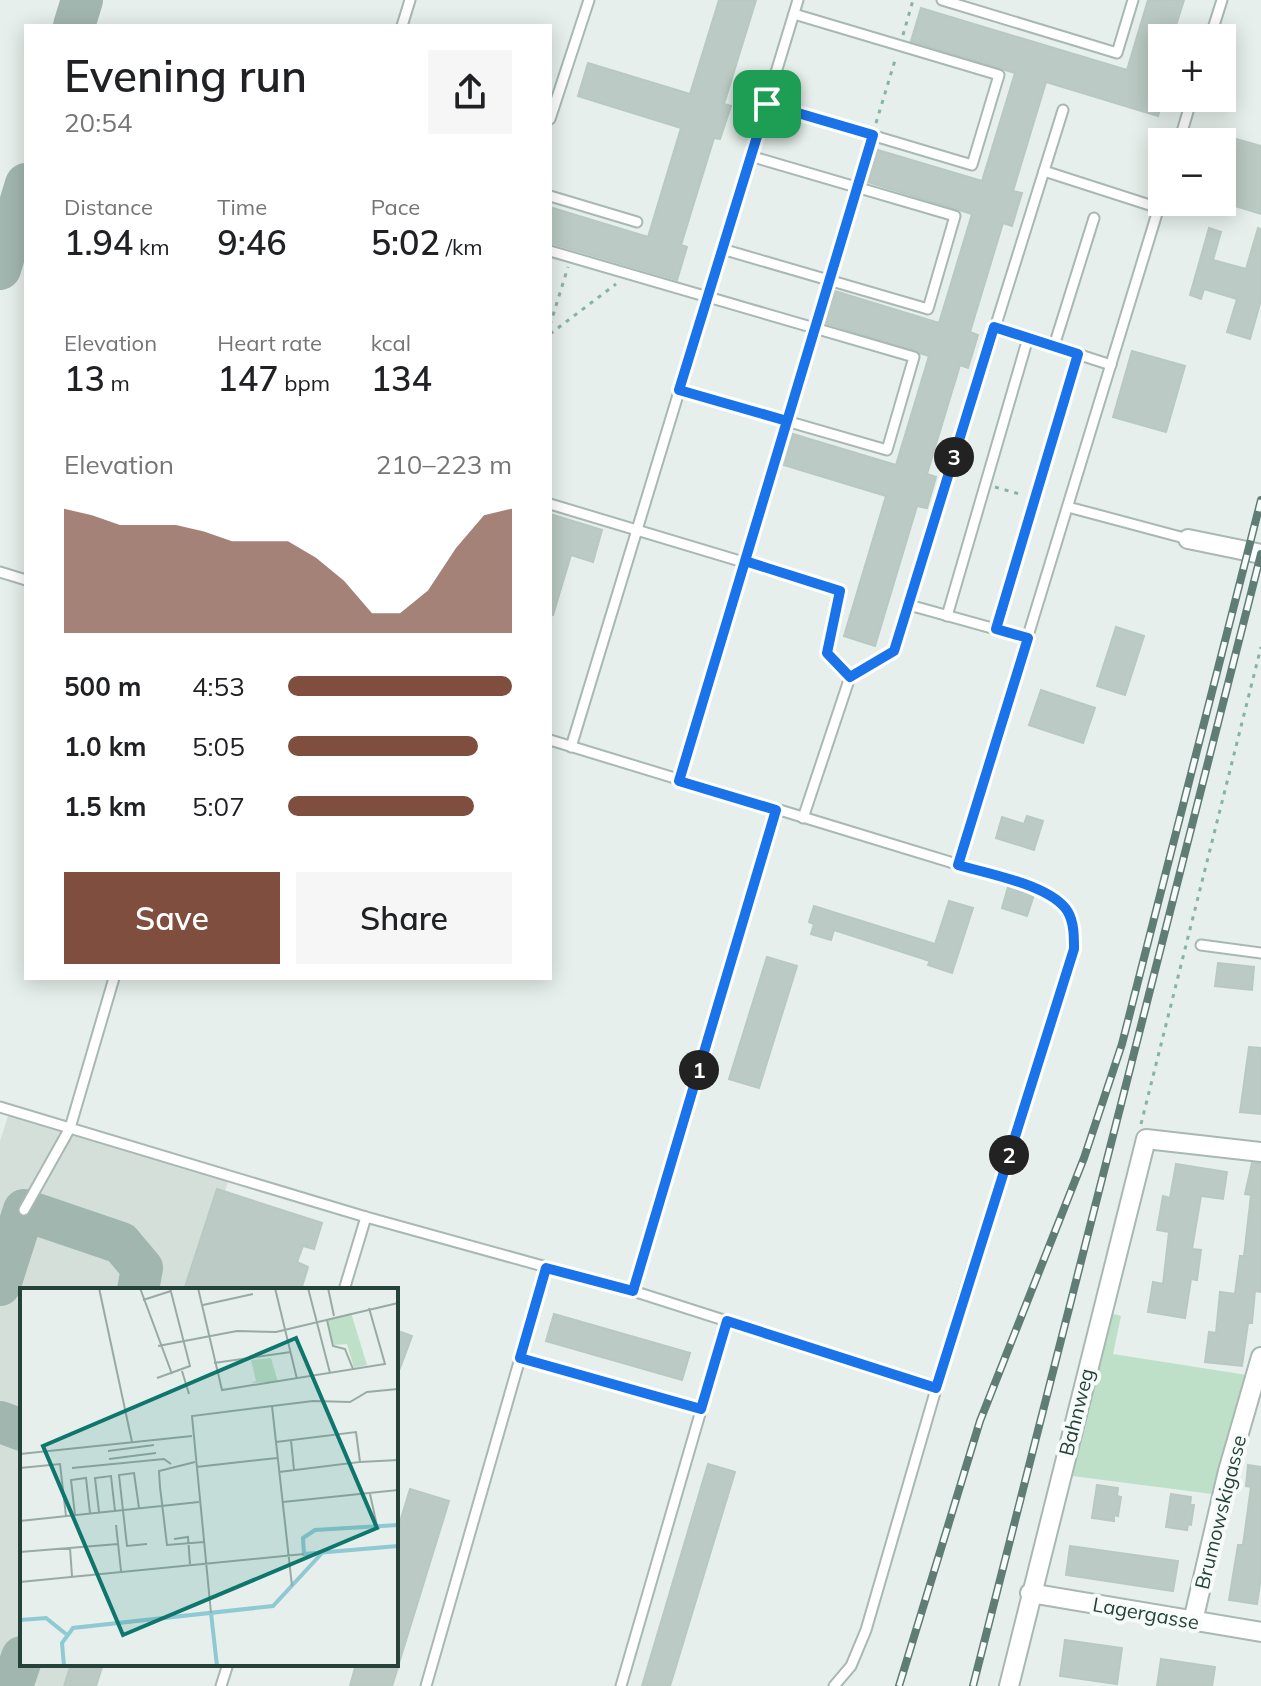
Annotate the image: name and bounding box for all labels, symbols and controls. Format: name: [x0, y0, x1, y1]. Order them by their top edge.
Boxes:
map controls: [1148, 24, 1236, 216]
button: +: [1148, 24, 1236, 112]
text: Evening run: [64, 48, 307, 103]
button: share: [428, 50, 512, 134]
pin: [733, 70, 801, 138]
icon: arrive: [745, 82, 789, 126]
text: 20:54: [64, 106, 132, 139]
button: −: [1148, 128, 1236, 216]
text: Distance: [64, 193, 153, 221]
text: Time: [217, 193, 267, 221]
text: Pace: [371, 193, 420, 221]
text: 1.94: [64, 221, 133, 264]
text: 9:46: [217, 221, 287, 264]
text: 5:02: [371, 221, 440, 264]
text: km: [133, 233, 170, 261]
text: /km: [440, 233, 483, 261]
text: Elevation: [64, 329, 157, 357]
text: Heart rate: [217, 329, 322, 357]
text: kcal: [371, 329, 411, 357]
text: 13: [64, 357, 105, 400]
text: 147: [217, 357, 279, 400]
text: 134: [371, 357, 432, 400]
text: m: [105, 369, 130, 397]
text: bpm: [279, 369, 330, 397]
pin: 3: [934, 437, 974, 477]
text: 3: [947, 443, 961, 471]
text: Elevation: [64, 448, 174, 481]
text: 210–223 m: [376, 448, 512, 481]
text: 500 m: [64, 670, 141, 703]
text: 4:53: [192, 670, 245, 703]
text: 1.0 km: [64, 730, 147, 763]
text: 5:05: [192, 730, 245, 763]
text: 1.5 km: [64, 790, 147, 823]
text: 5:07: [192, 790, 245, 823]
button: Save: [64, 872, 280, 964]
button: Share: [296, 872, 512, 964]
pin: 1: [679, 1050, 719, 1090]
text: 1: [692, 1056, 706, 1084]
pin: 2: [989, 1135, 1029, 1175]
text: 2: [1002, 1141, 1016, 1169]
inset map: [20, 1288, 398, 1666]
street label: Bahnweg: [1053, 1366, 1099, 1458]
street label: Brumowskigasse: [1189, 1432, 1251, 1592]
street label: Lagergasse: [1091, 1591, 1201, 1635]

